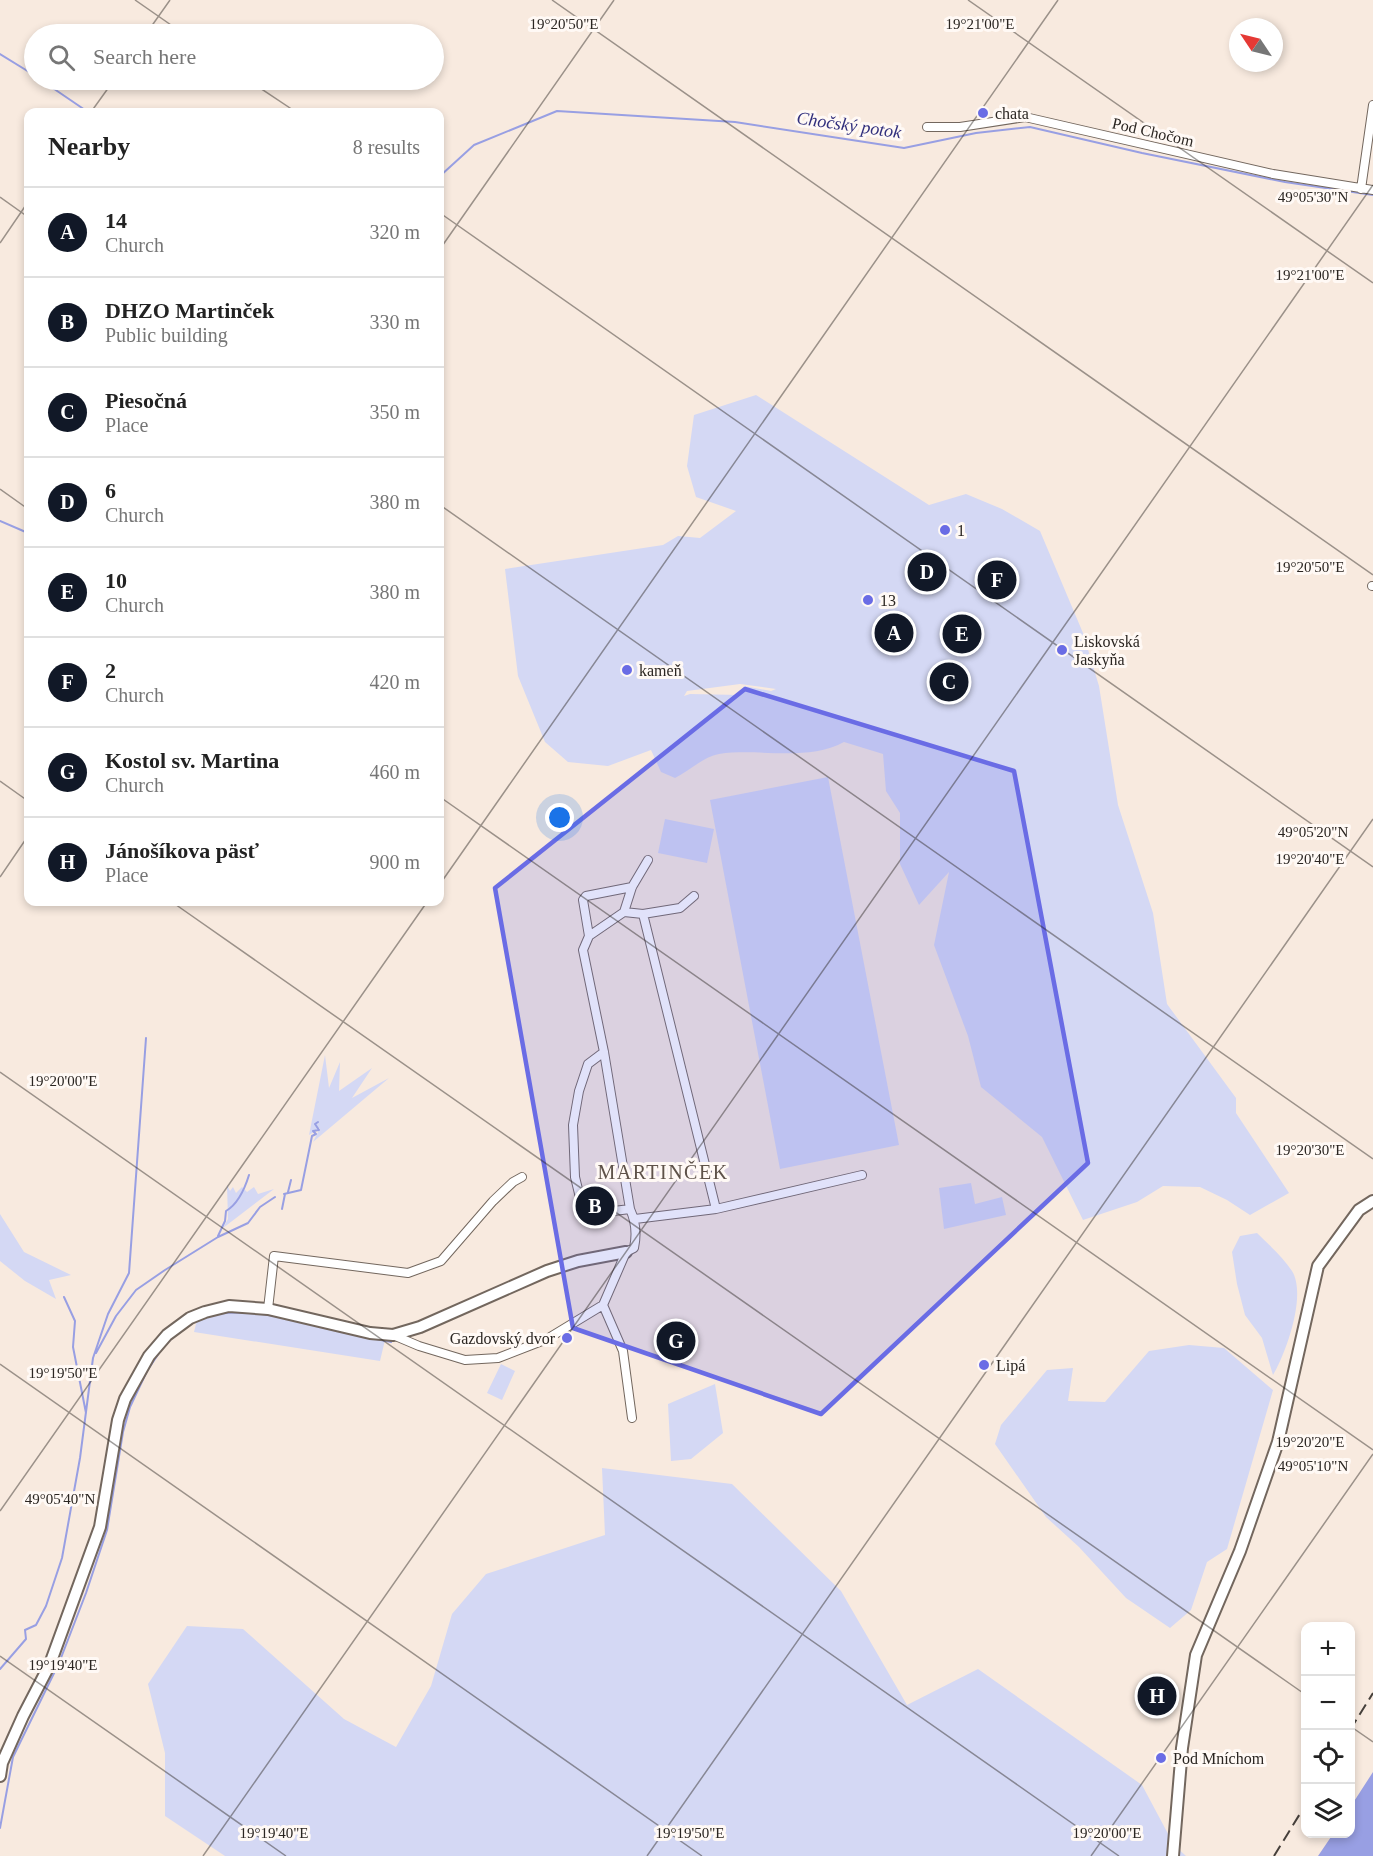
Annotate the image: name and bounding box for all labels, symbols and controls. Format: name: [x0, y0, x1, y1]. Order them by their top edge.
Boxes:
text: 19°20'50"E: [530, 16, 599, 32]
text: 19°21'00"E: [946, 16, 1015, 32]
north arrow: [1229, 18, 1283, 72]
search box: [24, 24, 444, 90]
icon: search: [45, 41, 78, 74]
text: Search here: [93, 44, 196, 69]
place label: chata: [995, 105, 1029, 122]
marker: chata: [976, 106, 990, 120]
water label: Chočský potok: [795, 108, 904, 142]
street label: Pod Chočom: [1111, 114, 1196, 150]
text: Nearby: [48, 132, 130, 161]
text: 8 results: [353, 136, 420, 158]
text: 49°05'30"N: [1278, 189, 1348, 205]
text: 14: [105, 208, 127, 233]
text: A: [60, 221, 75, 243]
text: 320 m: [369, 221, 420, 243]
text: Church: [105, 234, 164, 256]
text: 19°21'00"E: [1276, 267, 1345, 283]
text: DHZO Martinček: [105, 298, 274, 323]
text: B: [61, 311, 74, 333]
text: 330 m: [369, 311, 420, 333]
text: Public building: [105, 324, 228, 346]
text: Piesočná: [105, 388, 187, 413]
text: C: [60, 401, 75, 423]
text: 350 m: [369, 401, 420, 423]
text: Place: [105, 414, 148, 436]
text: 6: [105, 478, 116, 503]
text: D: [60, 491, 75, 513]
text: 380 m: [369, 491, 420, 513]
text: Church: [105, 504, 164, 526]
place label: 1: [957, 522, 965, 539]
marker: 1: [938, 523, 952, 537]
pin: D: [908, 550, 946, 594]
pin: F: [978, 558, 1016, 602]
text: 19°20'50"E: [1276, 559, 1345, 575]
text: 10: [105, 568, 127, 593]
text: E: [61, 581, 74, 603]
text: 380 m: [369, 581, 420, 603]
place label: 13: [880, 592, 896, 609]
marker: 13: [861, 593, 875, 607]
text: Church: [105, 594, 164, 616]
pin: A: [874, 610, 914, 656]
pin: E: [942, 612, 982, 656]
place label: Liskovská Jaskyňa: [1074, 633, 1140, 669]
marker: Liskovská Jaskyňa: [1055, 643, 1069, 657]
text: 2: [105, 658, 116, 683]
pin: C: [930, 660, 968, 704]
place label: kameň: [639, 662, 682, 679]
marker: kameň: [620, 663, 634, 677]
text: F: [61, 671, 74, 693]
text: 420 m: [369, 671, 420, 693]
text: Church: [105, 684, 164, 706]
text: Kostol sv. Martina: [105, 748, 279, 773]
text: G: [60, 761, 75, 783]
text: 460 m: [369, 761, 420, 783]
text: Church: [105, 774, 164, 796]
your location: [545, 803, 574, 832]
text: 49°05'20"N: [1278, 824, 1348, 840]
text: Jánošíkova päsť: [105, 838, 259, 863]
text: H: [60, 851, 75, 873]
text: 900 m: [369, 851, 420, 873]
text: 19°20'40"E: [1276, 851, 1345, 867]
text: Place: [105, 864, 148, 886]
text: 19°20'00"E: [29, 1073, 98, 1089]
text: 19°20'30"E: [1276, 1142, 1345, 1158]
district label: MARTINČEK: [597, 1160, 729, 1183]
pin: B: [576, 1184, 614, 1228]
pin: G: [656, 1318, 696, 1364]
place label: Gazdovský dvor: [450, 1330, 556, 1348]
marker: Gazdovský dvor: [560, 1331, 574, 1345]
place label: Lipá: [996, 1357, 1025, 1375]
marker: Lipá: [977, 1358, 991, 1372]
text: 19°19'50"E: [29, 1365, 98, 1381]
text: 19°20'20"E: [1276, 1434, 1345, 1450]
text: 49°05'10"N: [1278, 1458, 1348, 1474]
text: 49°05'40"N: [25, 1491, 95, 1507]
map controls: [1301, 1622, 1355, 1838]
button: +: [1301, 1622, 1355, 1676]
text: 19°19'40"E: [29, 1657, 98, 1673]
pin: H: [1138, 1674, 1176, 1718]
button: −: [1301, 1676, 1355, 1730]
button: locate: [1301, 1730, 1355, 1784]
place label: Pod Mníchom: [1173, 1750, 1265, 1767]
marker: Pod Mníchom: [1154, 1751, 1168, 1765]
button: layers: [1301, 1784, 1355, 1838]
text: 19°19'40"E: [240, 1825, 309, 1841]
text: 19°19'50"E: [656, 1825, 725, 1841]
text: 19°20'00"E: [1073, 1825, 1142, 1841]

